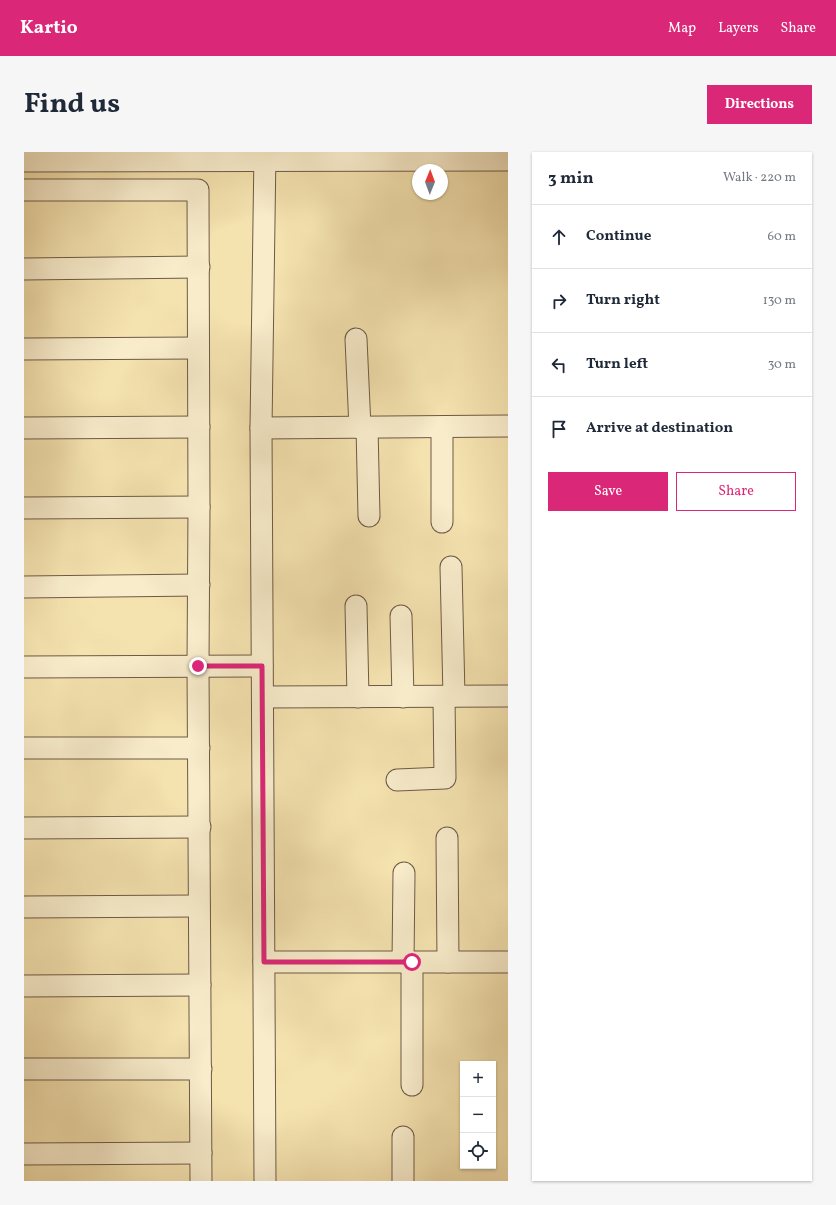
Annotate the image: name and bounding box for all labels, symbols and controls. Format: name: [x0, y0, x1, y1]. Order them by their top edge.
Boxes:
text: Kartio: [20, 15, 78, 41]
text: Map: [668, 19, 696, 38]
text: Layers: [718, 19, 758, 38]
text: Share: [780, 19, 816, 38]
text: Find us: [24, 85, 120, 124]
button: Directions: [707, 85, 812, 124]
north arrow: [412, 164, 448, 200]
text: 3 min: [548, 167, 594, 190]
text: Walk · 220 m: [723, 169, 796, 187]
icon: ahead: [548, 226, 570, 248]
text: Continue: [586, 226, 651, 247]
text: 60 m: [768, 228, 796, 246]
icon: right: [548, 290, 570, 312]
text: Turn right: [586, 290, 660, 311]
text: 130 m: [763, 292, 796, 310]
icon: left: [548, 354, 570, 376]
text: Turn left: [586, 354, 648, 375]
text: 30 m: [768, 356, 796, 374]
icon: arrive: [548, 418, 570, 440]
text: Arrive at destination: [586, 418, 733, 439]
button: Save: [548, 472, 668, 511]
button: Share: [676, 472, 796, 511]
route end: [189, 657, 207, 675]
route start: [403, 953, 421, 971]
map controls: [460, 1061, 496, 1169]
button: +: [460, 1061, 496, 1097]
button: −: [460, 1097, 496, 1133]
button: locate: [460, 1133, 496, 1169]

